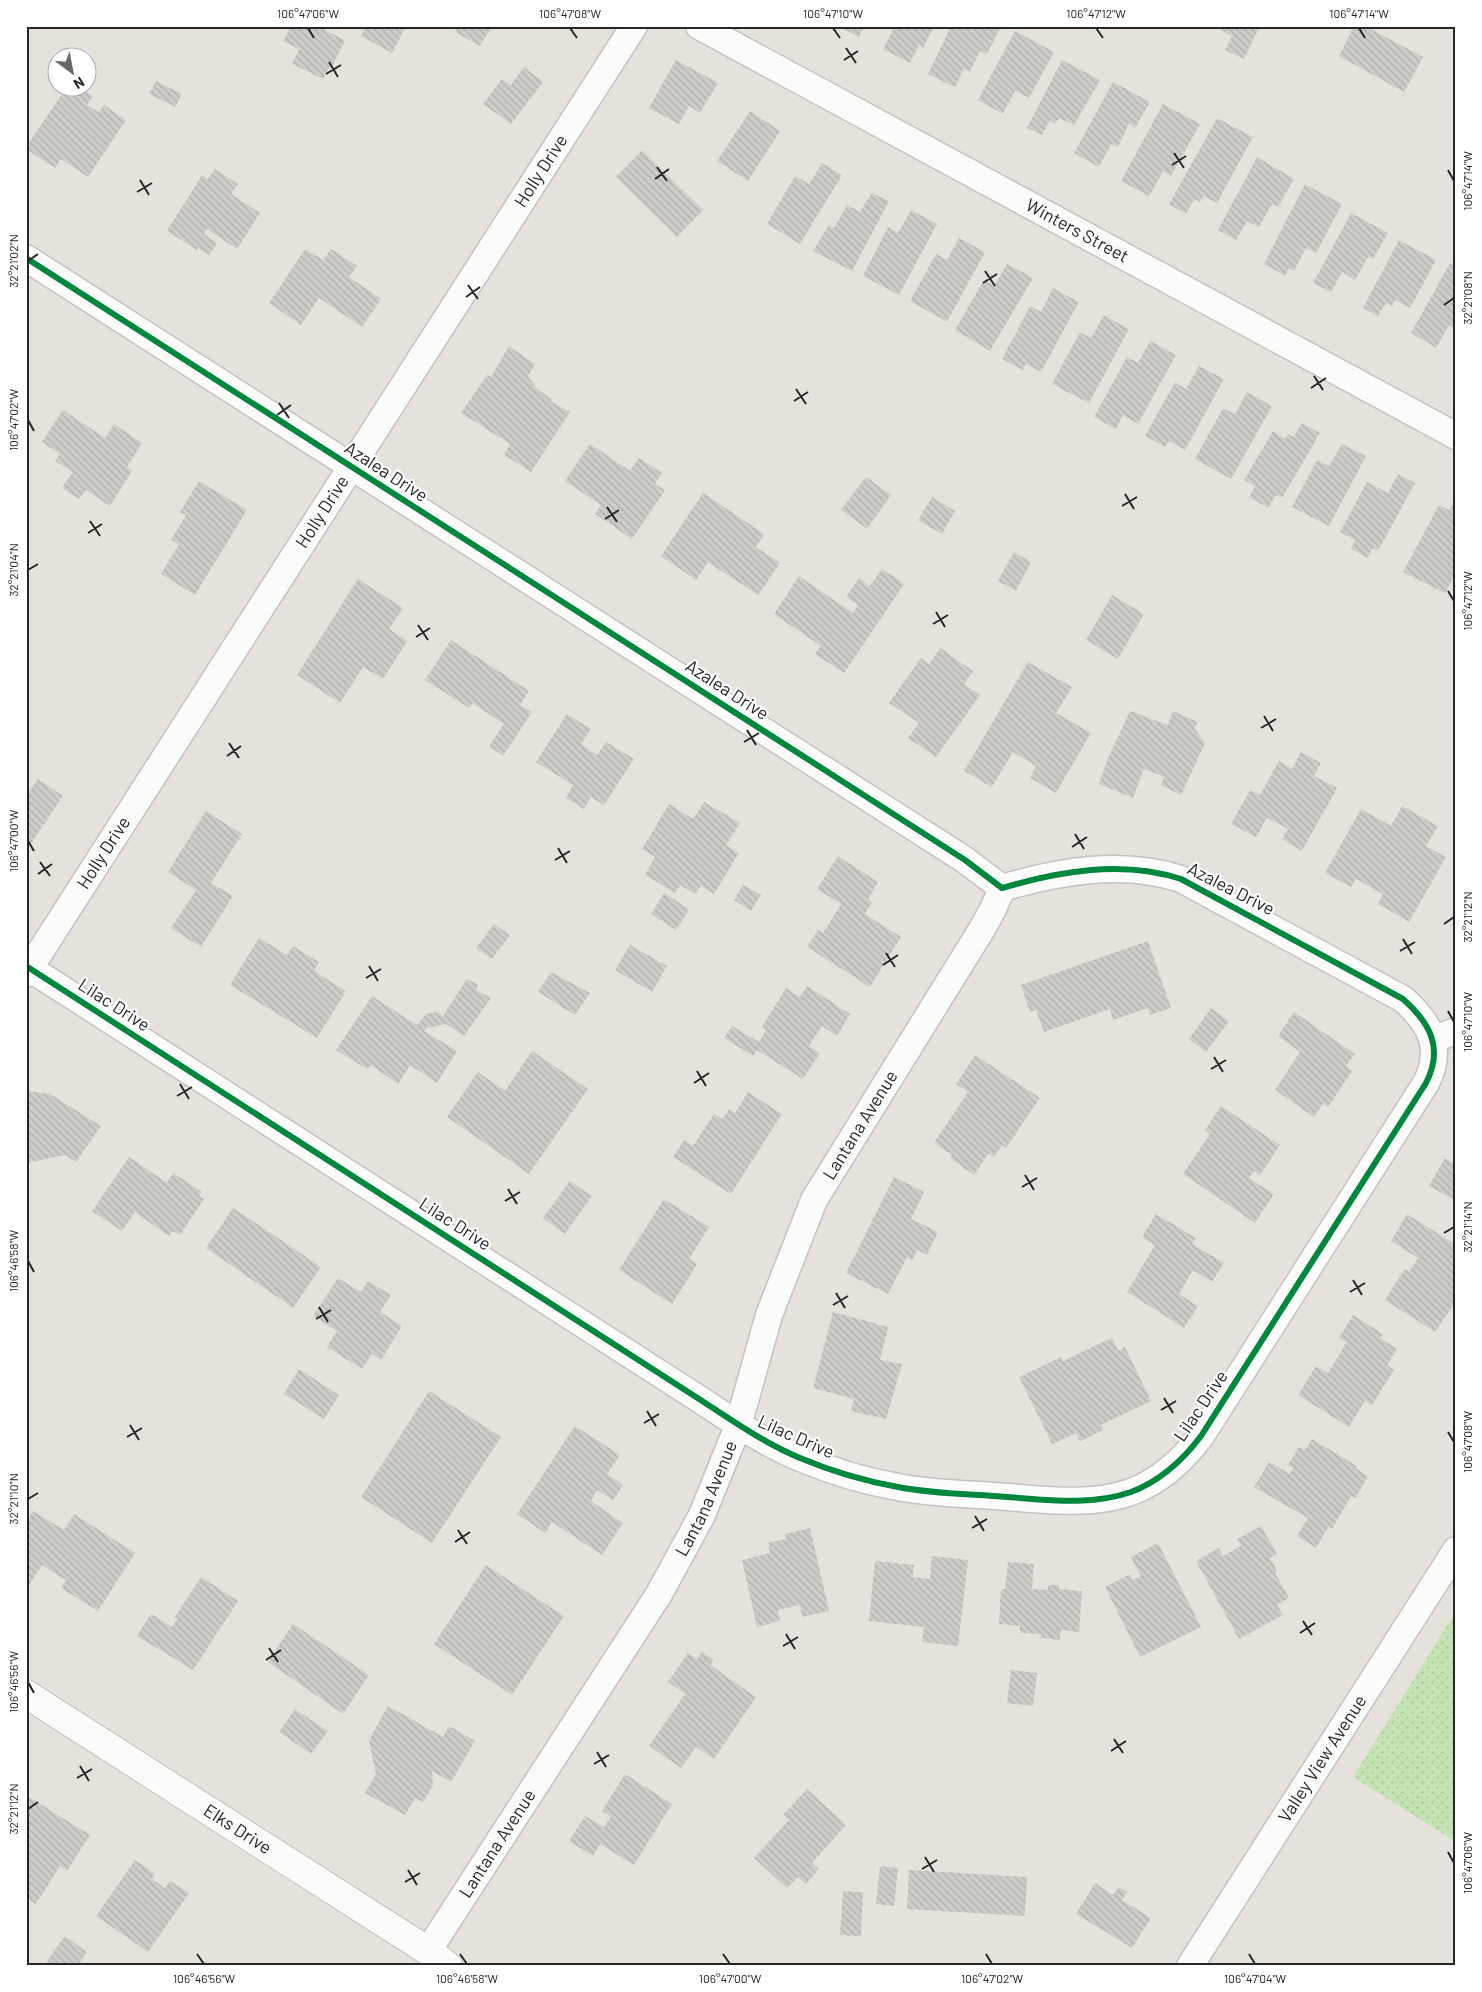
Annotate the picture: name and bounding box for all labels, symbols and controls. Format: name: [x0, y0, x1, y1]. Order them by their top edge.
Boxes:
text: 106°47'06"W: [277, 6, 339, 20]
text: 106°47'08"W: [539, 6, 601, 20]
text: 106°47'10"W: [803, 6, 863, 20]
text: 106°47'12"W: [1066, 6, 1126, 20]
text: 106°47'14"W: [1329, 6, 1389, 20]
north arrow: [48, 48, 98, 98]
text: N: [71, 74, 88, 93]
street label: Holly Drive: [509, 130, 572, 211]
text: 106°47'14"W: [1460, 151, 1474, 211]
street label: Winters Street: [1022, 193, 1133, 267]
text: 32°21'02"N: [6, 234, 20, 288]
text: 32°21'08"N: [1460, 271, 1474, 325]
text: 106°47'02"W: [6, 388, 20, 451]
street label: Azalea Drive: [341, 436, 432, 506]
street label: Holly Drive: [290, 471, 353, 552]
text: 32°21'04"N: [6, 543, 20, 597]
text: 106°47'12"W: [1460, 571, 1474, 631]
street label: Azalea Drive: [682, 654, 773, 724]
text: 106°47'00"W: [6, 809, 20, 872]
street label: Holly Drive: [72, 812, 134, 893]
street label: Azalea Drive: [1184, 857, 1279, 919]
text: 32°21'12"N: [1460, 891, 1474, 943]
street label: Lilac Drive: [74, 973, 155, 1036]
text: 106°47'10"W: [1460, 992, 1474, 1052]
street label: Lantana Avenue: [817, 1066, 902, 1183]
street label: Lilac Drive: [415, 1192, 496, 1255]
text: 32°21'14"N: [1460, 1201, 1474, 1253]
text: 106°46'58"W: [6, 1229, 20, 1292]
street label: Lilac Drive: [1168, 1366, 1232, 1445]
street label: Lilac Drive: [755, 1410, 838, 1463]
text: 106°47'08"W: [1460, 1411, 1474, 1473]
street label: Lantana Avenue: [670, 1437, 741, 1560]
text: 32°21'10"N: [6, 1473, 20, 1525]
text: 106°46'56"W: [6, 1650, 20, 1713]
street label: Valley View Avenue: [1273, 1690, 1371, 1826]
text: 32°21'12"N: [6, 1783, 20, 1835]
street label: Lantana Avenue: [454, 1785, 540, 1901]
street label: Elks Drive: [200, 1799, 276, 1858]
text: 106°47'06"W: [1460, 1832, 1474, 1894]
text: 106°46'56"W: [173, 1971, 236, 1985]
text: 106°46'58"W: [436, 1971, 499, 1985]
text: 106°47'00"W: [699, 1971, 762, 1985]
text: 106°47'02"W: [961, 1971, 1024, 1985]
text: 106°47'04"W: [1224, 1971, 1287, 1985]

